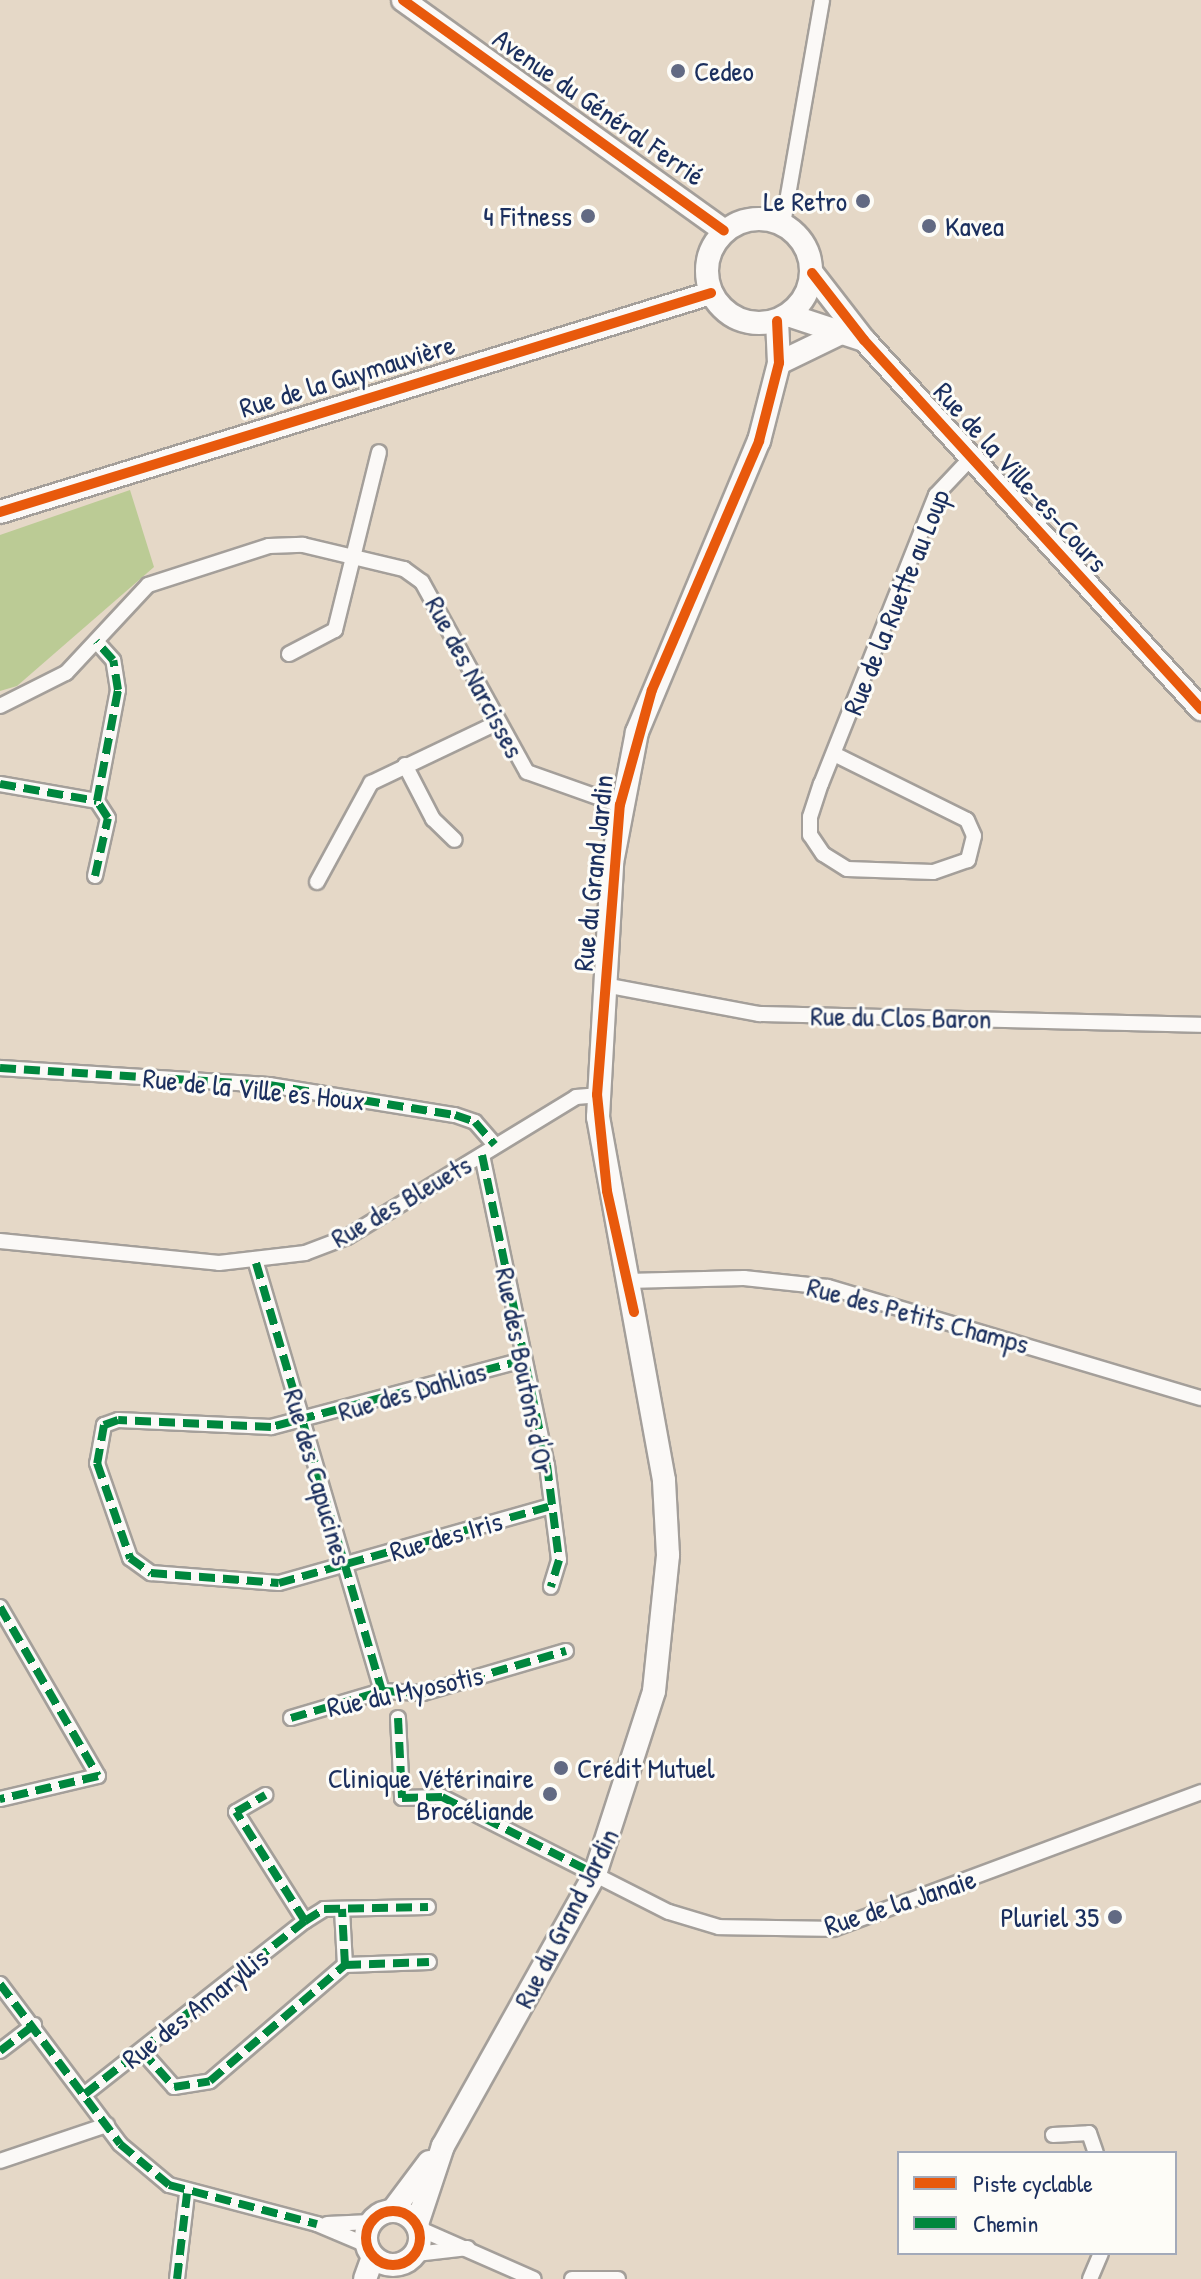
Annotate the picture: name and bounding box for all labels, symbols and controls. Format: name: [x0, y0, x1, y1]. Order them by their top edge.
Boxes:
street label: Avenue du Général Ferrié: [487, 21, 711, 193]
place label: Cedeo: [694, 54, 754, 88]
marker: Cedeo: [669, 62, 687, 80]
place label: Le Retro: [763, 184, 847, 218]
marker: Le Retro: [854, 192, 872, 210]
place label: 4 Fitness: [483, 199, 572, 233]
marker: 4 Fitness: [579, 207, 597, 225]
place label: Kavea: [945, 209, 1004, 243]
marker: Kavea: [920, 217, 938, 235]
street label: Rue de la Guymauvière: [235, 327, 459, 425]
street label: Rue de la Ville-es-Cours: [927, 375, 1115, 579]
street label: Rue de la Ruette au Loup: [835, 484, 957, 720]
street label: Rue des Narcisses: [418, 591, 532, 763]
street label: Rue du Grand Jardin: [566, 773, 620, 973]
street label: Rue du Clos Baron: [810, 999, 992, 1035]
street label: Rue de la Ville es Houx: [141, 1061, 367, 1117]
street label: Rue des Bleuets: [325, 1147, 477, 1255]
street label: Rue des Boutons d'Or: [488, 1265, 562, 1477]
street label: Rue des Petits Champs: [804, 1269, 1032, 1361]
street label: Rue des Dahlias: [334, 1354, 490, 1428]
street label: Rue des Capucines: [277, 1385, 359, 1569]
street label: Rue des Iris: [386, 1504, 506, 1568]
street label: Rue du Myosotis: [324, 1658, 486, 1724]
place label: Crédit Mutuel: [577, 1751, 715, 1785]
marker: Crédit Mutuel: [552, 1759, 570, 1777]
place label: Clinique Vétérinaire Brocéliande: [328, 1761, 534, 1827]
marker: Clinique Vétérinaire Brocéliande: [541, 1785, 559, 1803]
street label: Rue du Grand Jardin: [506, 1823, 626, 2013]
street label: Rue de la Janaie: [820, 1862, 980, 1942]
place label: Pluriel 35: [1000, 1900, 1099, 1934]
marker: Pluriel 35: [1106, 1908, 1124, 1926]
street label: Rue des Amaryllis: [115, 1941, 275, 2075]
legend: [897, 2151, 1177, 2255]
text: Piste cyclable: [973, 2167, 1093, 2199]
text: Chemin: [973, 2207, 1038, 2239]

